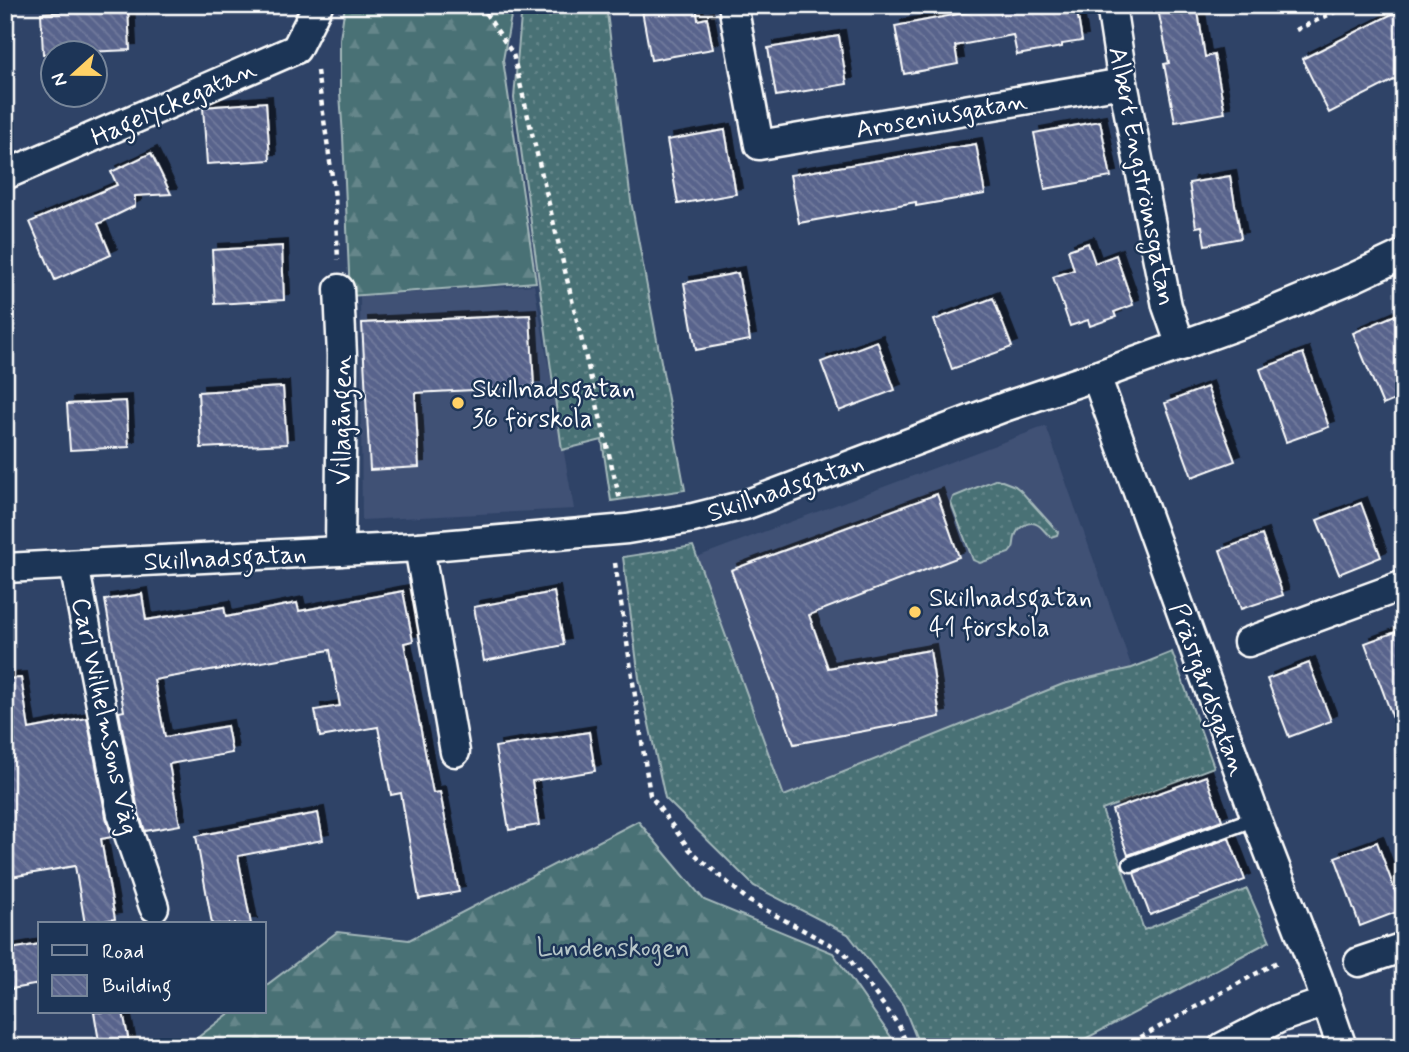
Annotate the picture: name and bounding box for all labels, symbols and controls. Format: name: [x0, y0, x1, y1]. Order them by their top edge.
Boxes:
north arrow: [38, 38, 108, 108]
street label: Albert Engströmsgatan: [1097, 44, 1183, 309]
street label: Hagelyckegatan: [86, 52, 263, 158]
text: N: [46, 69, 73, 90]
street label: Aroseniusgatan: [853, 84, 1030, 148]
street label: Villagången: [326, 355, 363, 485]
place label: Skillnadsgatan 36 förskola: [472, 373, 635, 437]
marker: Skillnadsgatan 36 förskola: [450, 395, 466, 411]
street label: Skillnadsgatan: [703, 446, 869, 534]
street label: Skillnadsgatan: [143, 538, 308, 583]
place label: Skillnadsgatan 41 förskola: [929, 582, 1092, 646]
street label: Carl Wilhelmsons Väg: [62, 595, 146, 838]
street label: Prästgårdsgatan: [1160, 598, 1254, 781]
marker: Skillnadsgatan 41 förskola: [907, 604, 923, 620]
legend: [38, 922, 266, 1014]
park label: Lundenskogen: [536, 932, 690, 966]
text: Road: [102, 938, 144, 966]
text: Building: [102, 972, 172, 1002]

